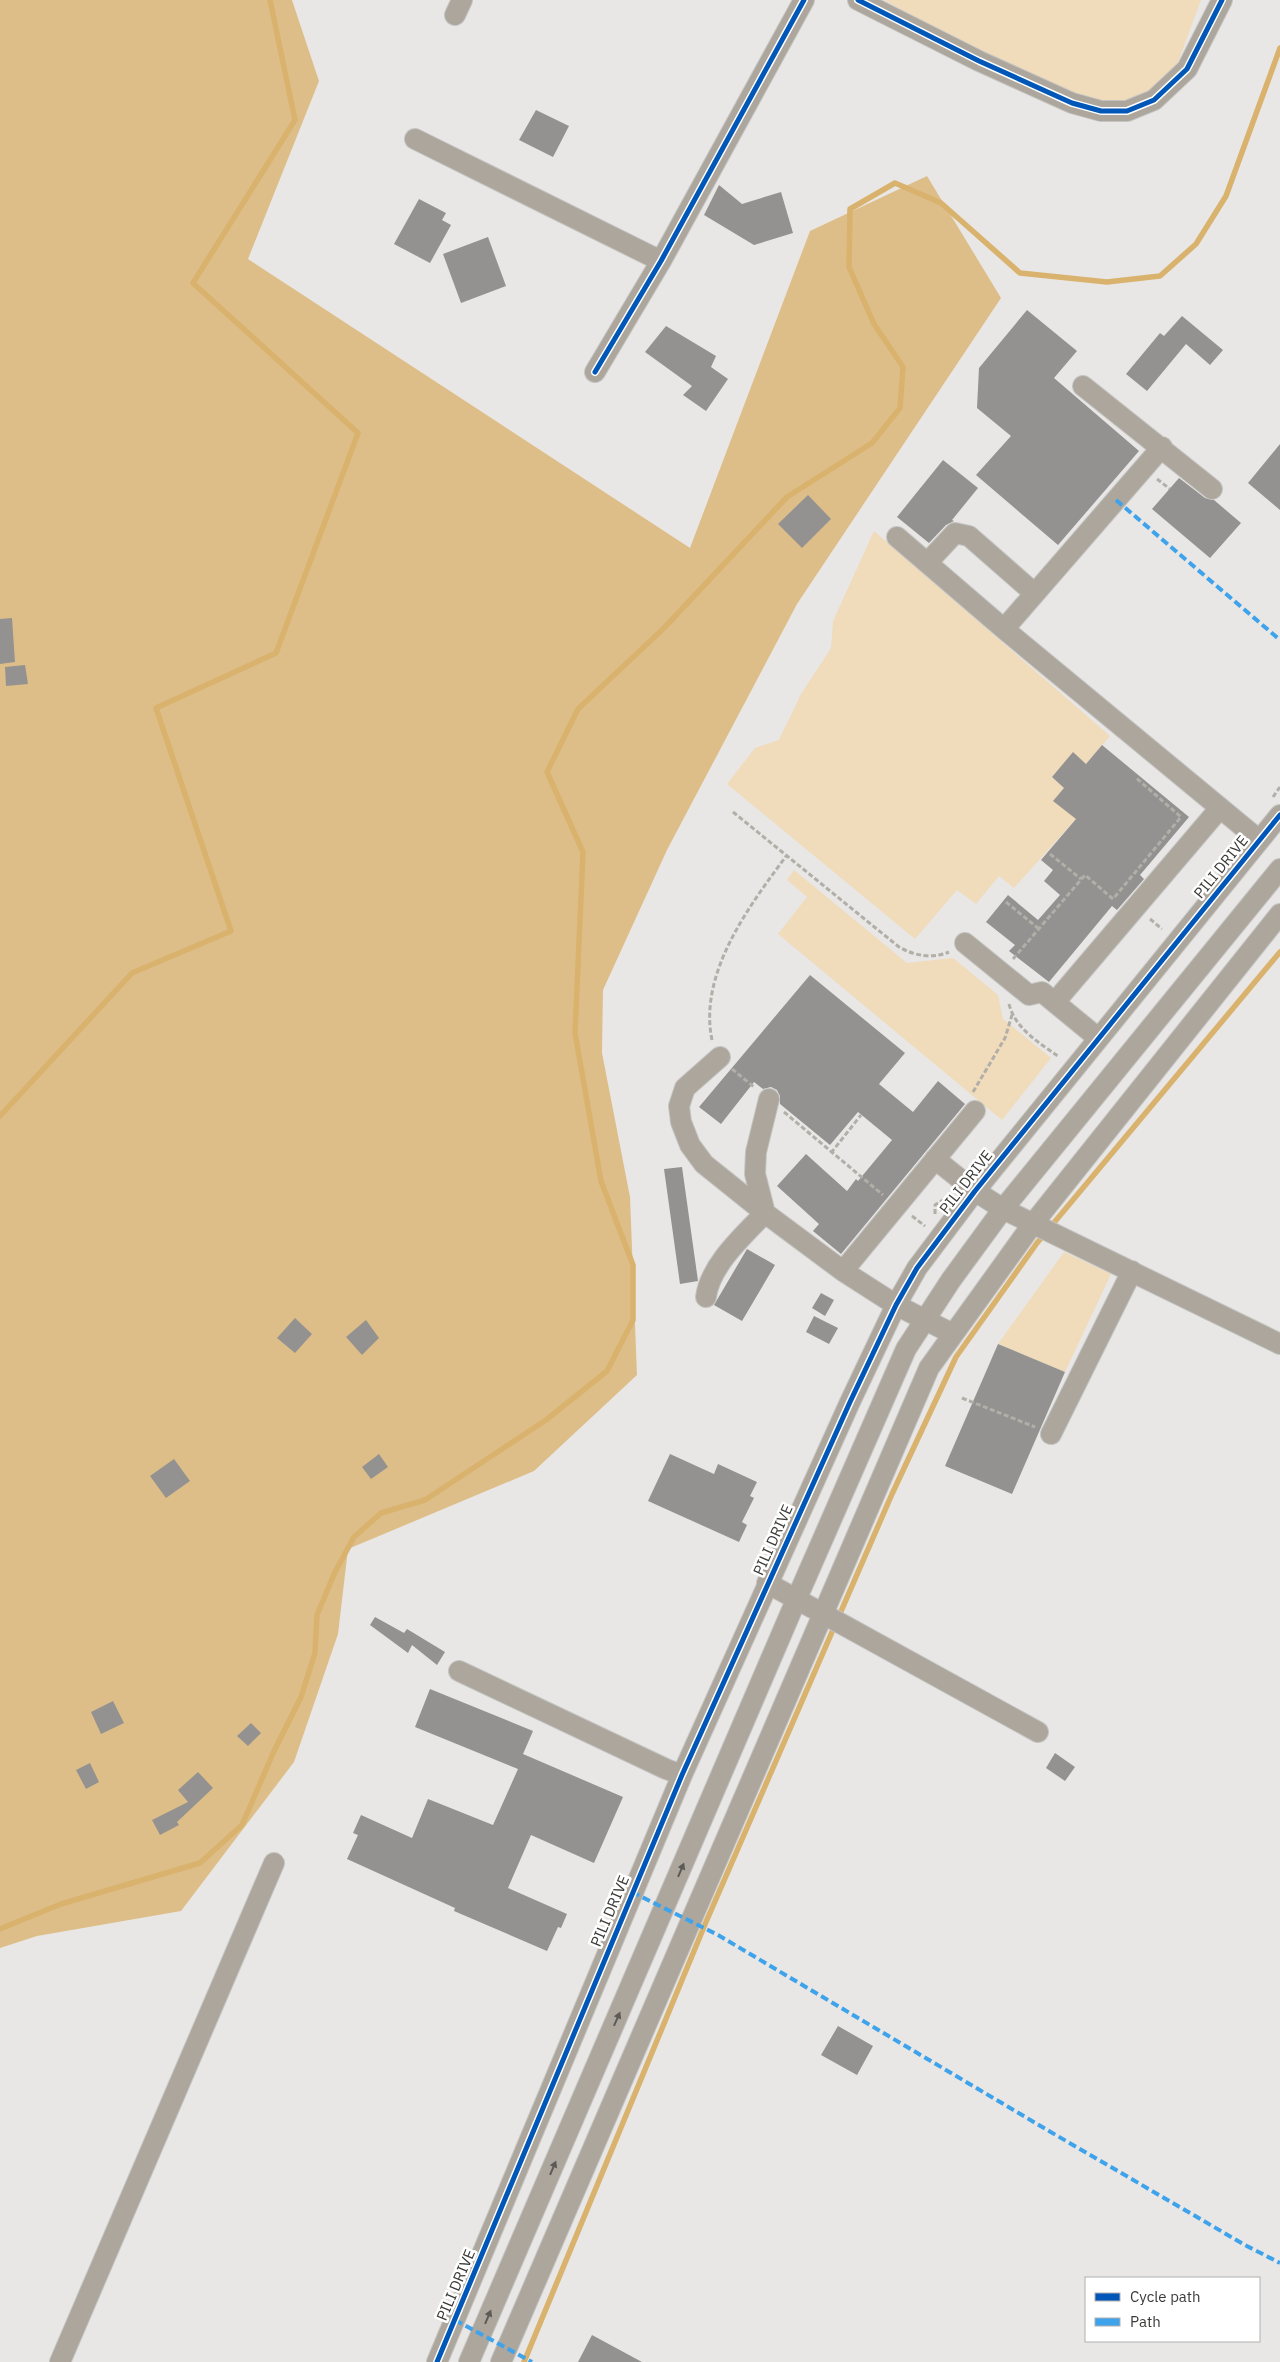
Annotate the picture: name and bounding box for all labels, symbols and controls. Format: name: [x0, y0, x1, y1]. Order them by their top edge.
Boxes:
street label: PILI DRIVE: [1189, 831, 1252, 902]
street label: PILI DRIVE: [935, 1146, 996, 1217]
street label: PILI DRIVE: [748, 1501, 797, 1578]
one-way arrow: [678, 1863, 686, 1877]
street label: PILI DRIVE: [586, 1872, 633, 1949]
one-way arrow: [613, 2012, 621, 2026]
one-way arrow: [549, 2161, 557, 2175]
street label: PILI DRIVE: [432, 2246, 479, 2323]
legend: [1085, 2277, 1260, 2342]
text: Cycle path: [1130, 2287, 1201, 2306]
one-way arrow: [485, 2310, 493, 2324]
text: Path: [1130, 2312, 1161, 2331]

